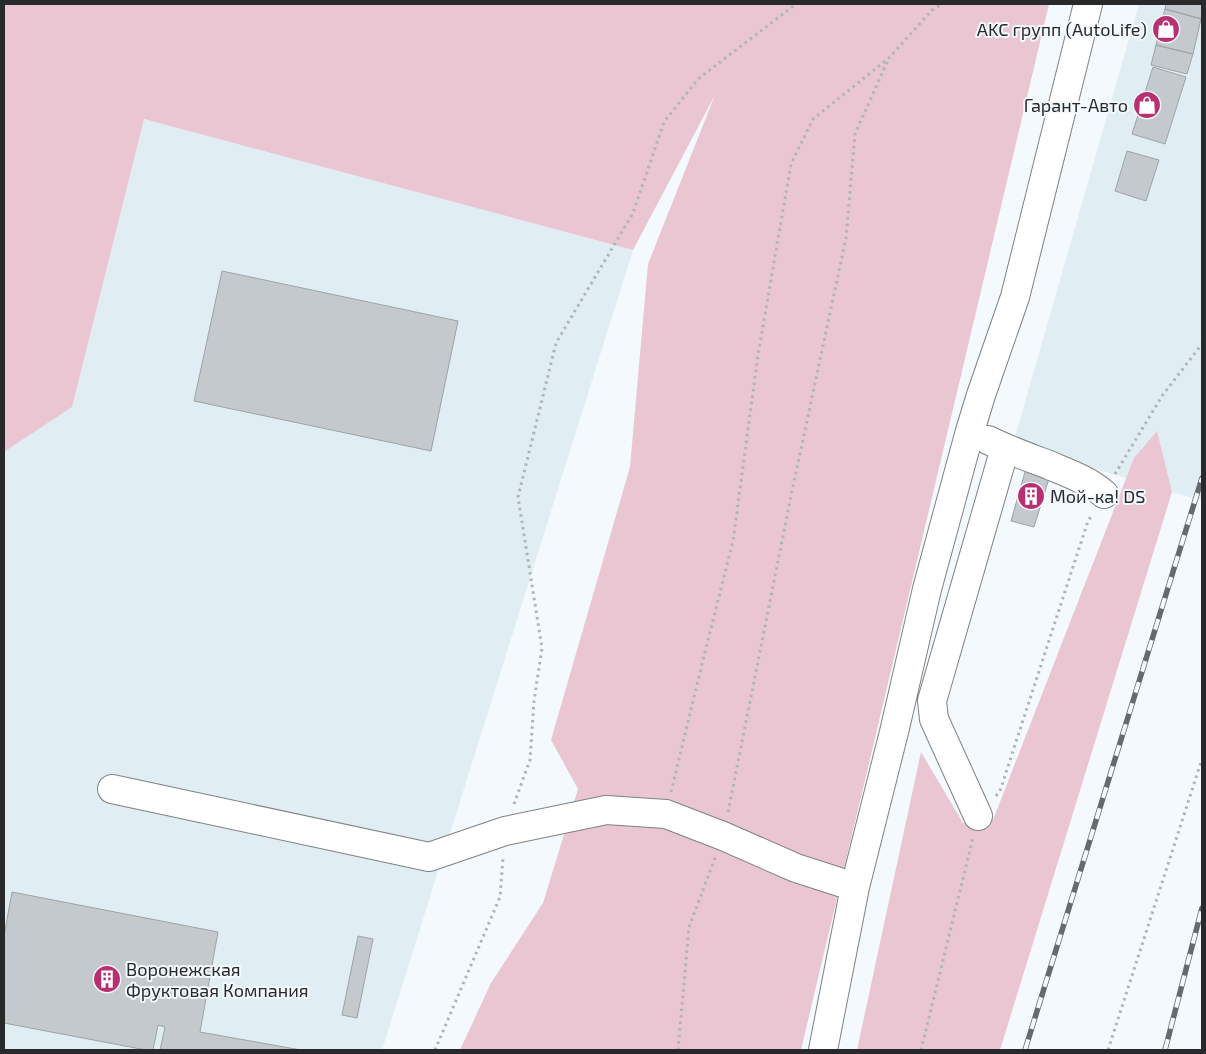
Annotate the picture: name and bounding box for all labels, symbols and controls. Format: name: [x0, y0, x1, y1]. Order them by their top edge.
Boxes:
shop icon: AKC групп (AutoLife): [1151, 14, 1181, 44]
place label: AKC групп (AutoLife): [977, 18, 1147, 40]
shop icon: Гарант-Авто: [1132, 90, 1162, 120]
place label: Гарант-Авто: [1024, 94, 1128, 116]
building icon: Мой-ка! DS: [1016, 481, 1046, 511]
place label: Мой-ка! DS: [1050, 485, 1145, 507]
place label: Воронежская Фруктовая Компания: [126, 958, 309, 1001]
building icon: Воронежская Фруктовая Компания: [92, 964, 122, 994]

